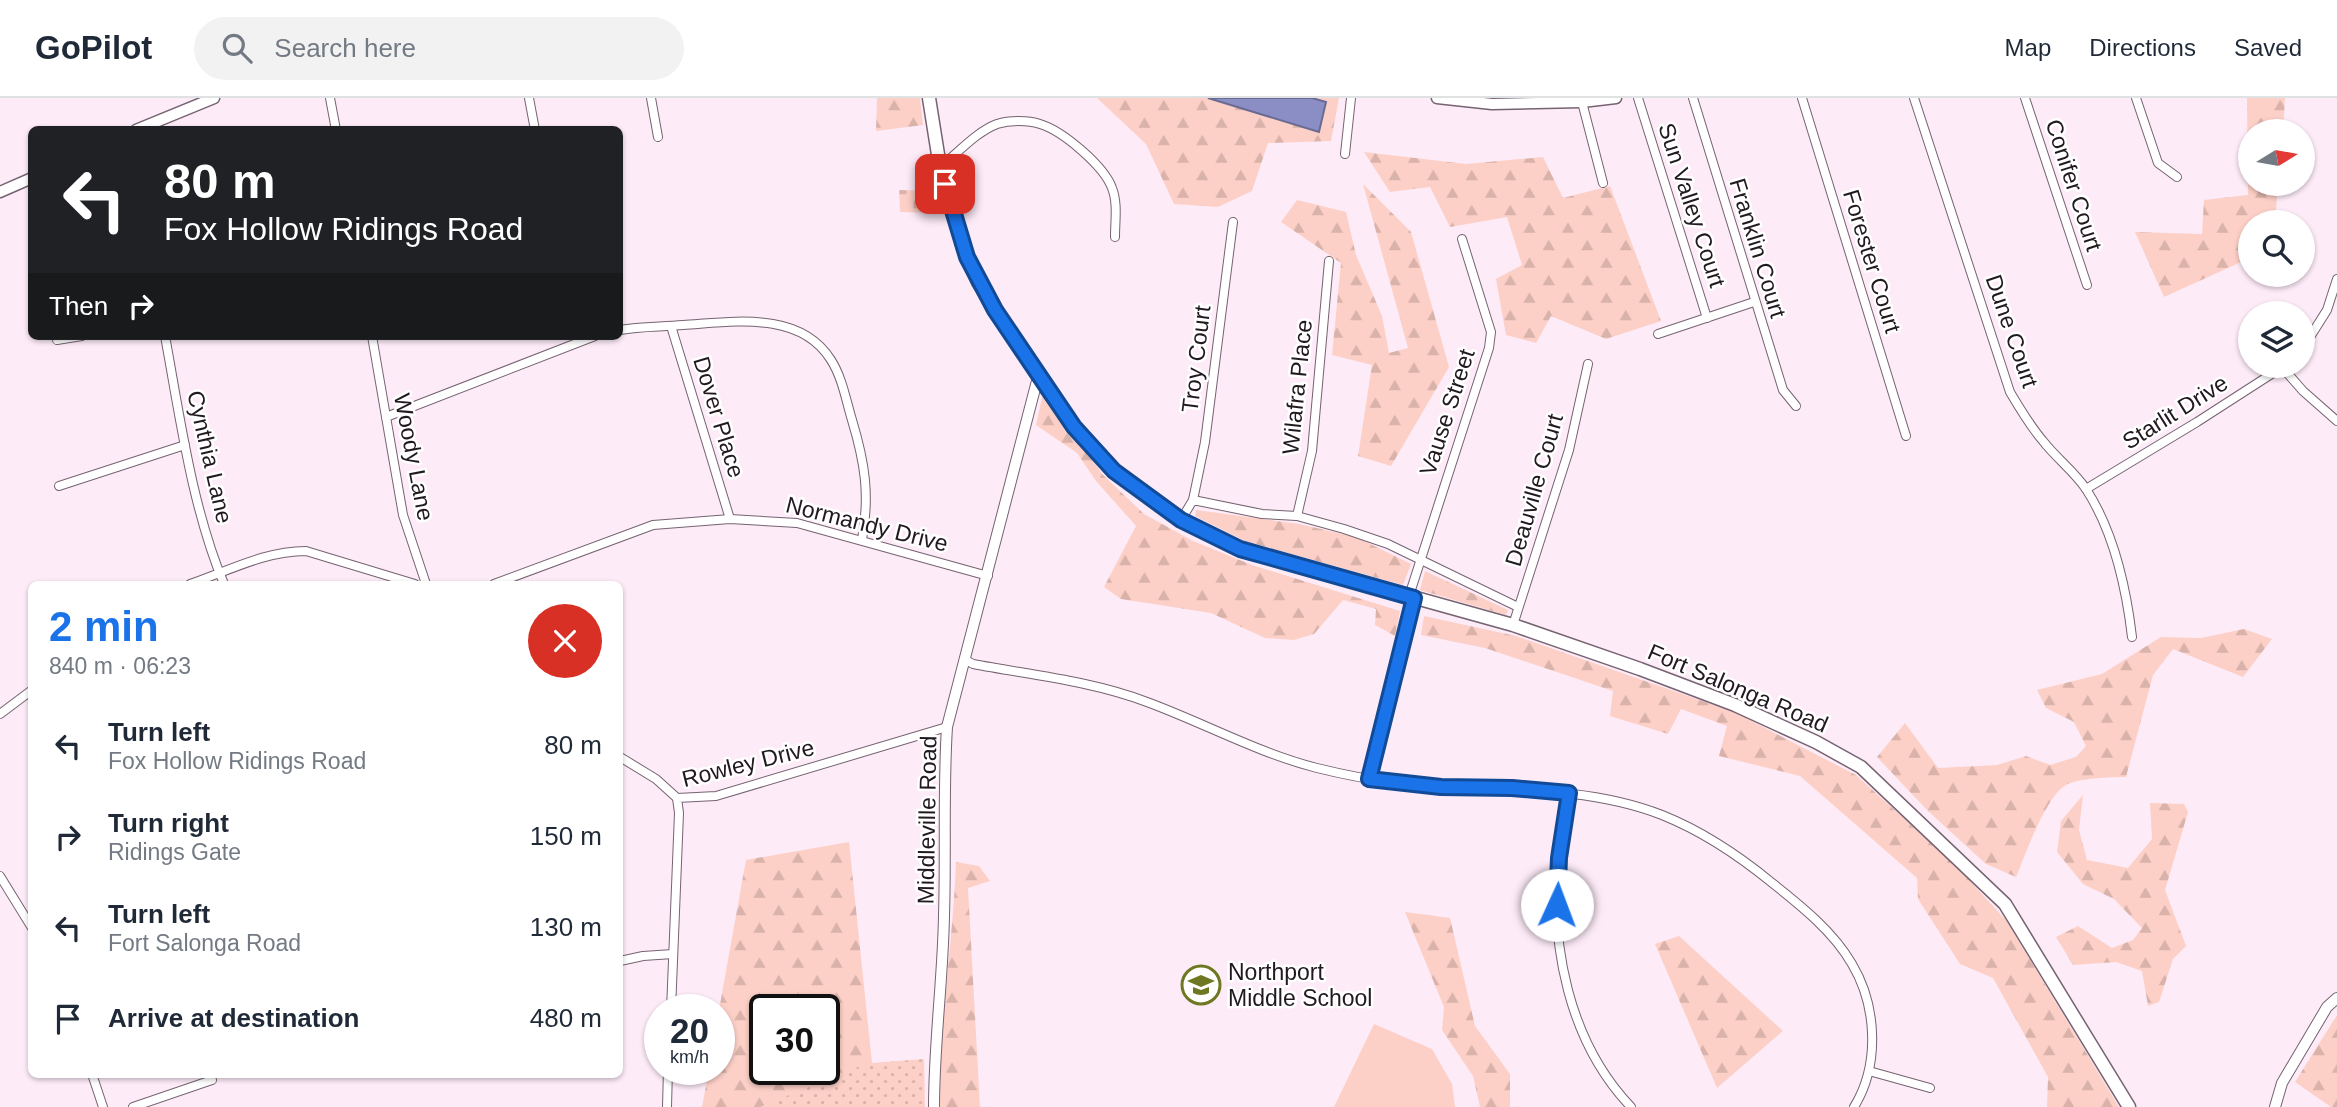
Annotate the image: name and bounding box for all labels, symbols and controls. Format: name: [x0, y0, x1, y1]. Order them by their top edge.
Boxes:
search box: [194, 17, 684, 80]
text: GoPilot: [35, 29, 152, 66]
icon: search: [218, 29, 256, 67]
text: Search here: [274, 33, 416, 63]
text: Map: [2005, 34, 2051, 61]
text: Directions: [2089, 34, 2196, 61]
text: Saved: [2234, 34, 2302, 61]
street label: Conifer Court: [2041, 116, 2108, 255]
north arrow: [2238, 119, 2315, 196]
map controls: [2238, 119, 2315, 378]
street label: Sun Valley Court: [1653, 120, 1731, 291]
icon: left: [49, 154, 140, 245]
text: 80 m: [164, 154, 276, 208]
pin: [915, 154, 975, 214]
icon: arrive: [926, 165, 964, 203]
street label: Franklin Court: [1724, 175, 1792, 321]
street label: Forester Court: [1838, 186, 1906, 336]
button: search: [2238, 210, 2315, 287]
text: Fox Hollow Ridings Road: [164, 211, 523, 247]
street label: Dune Court: [1981, 271, 2044, 391]
icon: right: [122, 287, 160, 325]
text: Then: [49, 291, 108, 321]
button: layers: [2238, 301, 2315, 378]
street label: Troy Court: [1177, 303, 1216, 414]
street label: Wilafra Place: [1277, 318, 1317, 456]
street label: Vause Street: [1414, 345, 1480, 478]
street label: Dover Place: [688, 353, 750, 481]
street label: Starlit Drive: [2118, 369, 2232, 455]
street label: Cynthia Lane: [182, 388, 238, 526]
street label: Woody Lane: [389, 391, 439, 523]
street label: Deauville Court: [1500, 410, 1568, 569]
street label: Normandy Drive: [783, 491, 951, 557]
text: 2 min: [49, 603, 159, 650]
button: close: [528, 604, 602, 678]
street label: Fort Salonga Road: [1644, 638, 1832, 738]
text: 840 m · 06:23: [49, 653, 191, 679]
text: Turn left: [108, 717, 210, 747]
icon: left: [49, 727, 87, 765]
text: 80 m: [544, 730, 602, 760]
street label: Rowley Drive: [679, 734, 817, 792]
street label: Middleville Road: [913, 735, 941, 905]
text: Fox Hollow Ridings Road: [108, 748, 366, 774]
text: Turn right: [108, 808, 229, 838]
icon: right: [49, 818, 87, 856]
text: 150 m: [530, 821, 602, 851]
text: Ridings Gate: [108, 839, 241, 865]
position arrow: [1520, 868, 1594, 942]
text: Turn left: [108, 899, 210, 929]
icon: left: [49, 909, 87, 947]
text: 130 m: [530, 912, 602, 942]
text: Fort Salonga Road: [108, 930, 301, 956]
place label: Northport Middle School: [1228, 959, 1372, 1011]
school or university icon: Northport Middle School: [1180, 964, 1222, 1006]
speed limit sign: 30: [749, 994, 840, 1085]
icon: arrive: [49, 1000, 87, 1038]
text: Arrive at destination: [108, 1003, 359, 1033]
text: 480 m: [530, 1003, 602, 1033]
text: 20: [670, 1011, 709, 1050]
text: km/h: [670, 1047, 709, 1067]

